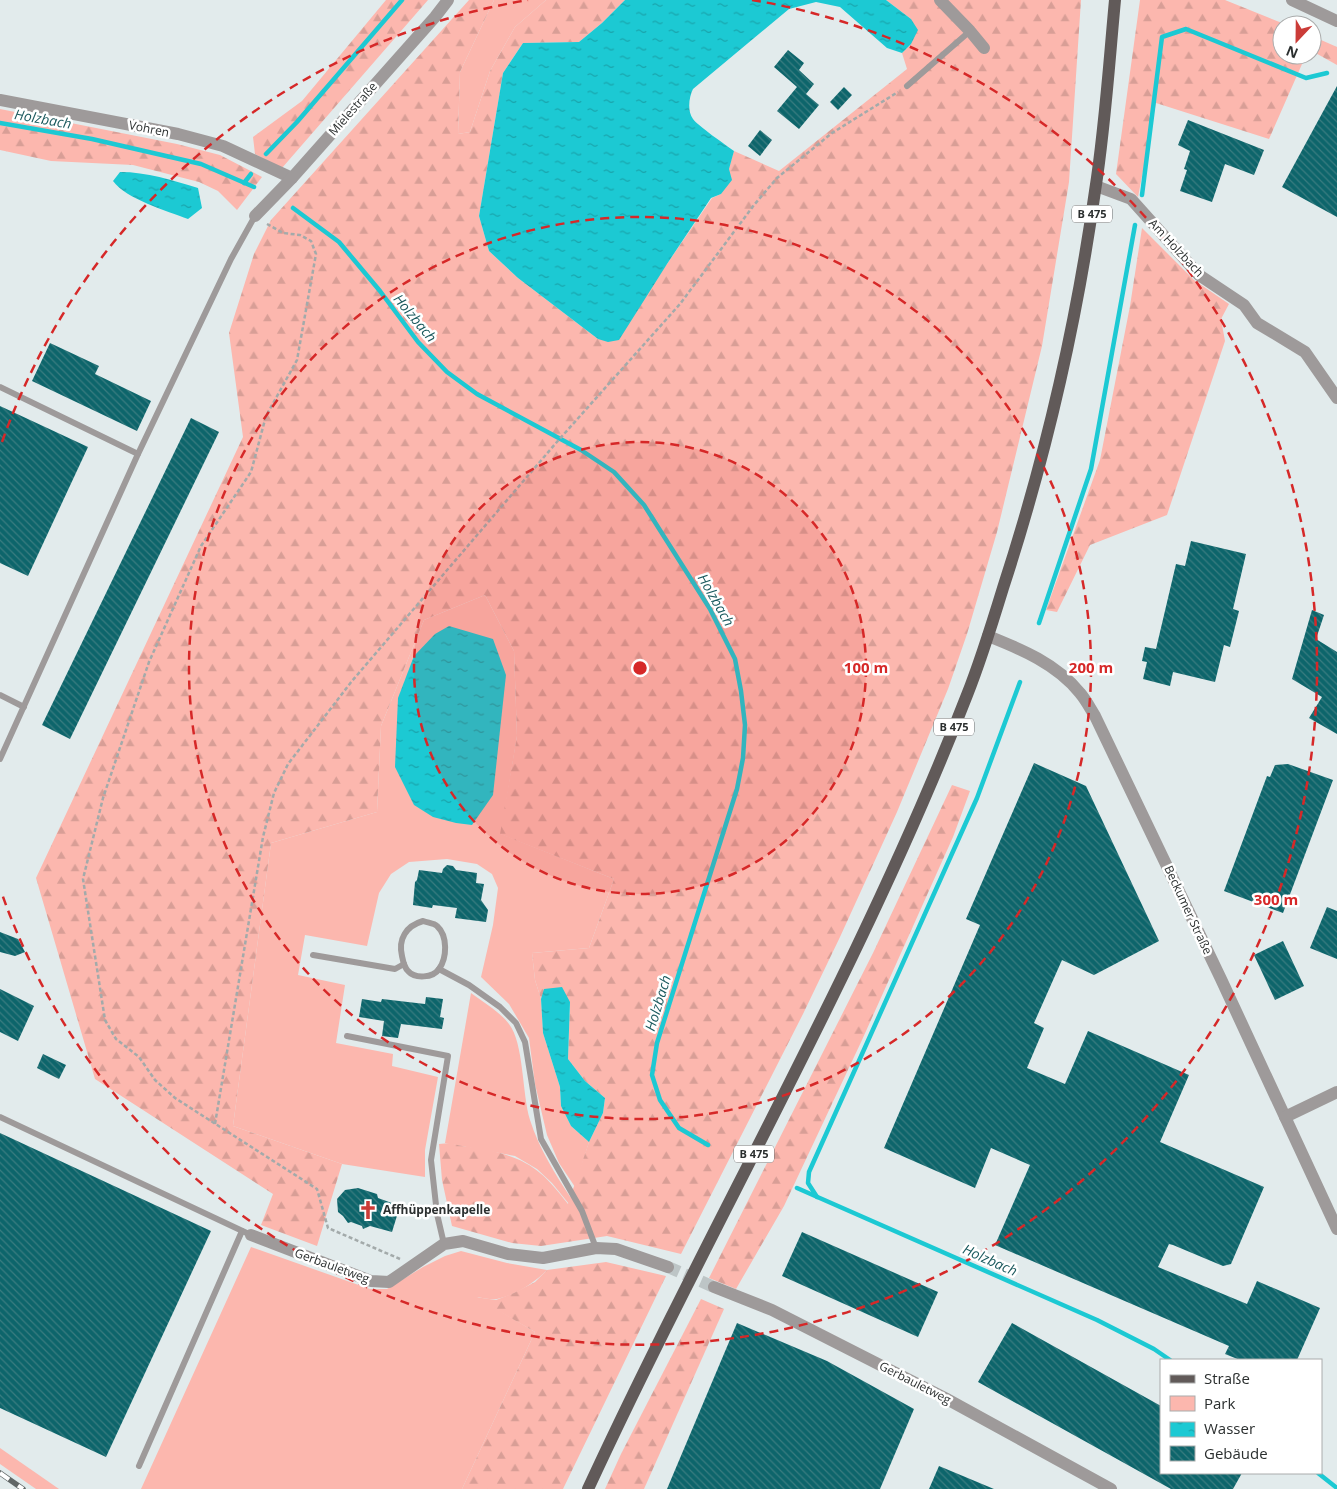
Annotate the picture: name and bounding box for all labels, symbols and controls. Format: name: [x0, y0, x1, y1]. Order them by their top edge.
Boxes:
north arrow: [1272, 15, 1322, 65]
text: N: [1283, 42, 1301, 63]
street label: Mielestraße: [325, 78, 381, 139]
water label: Holzbach: [13, 104, 73, 133]
street label: Vohren: [127, 116, 171, 141]
road number: B 475: [1072, 205, 1112, 222]
street label: Am Holzbach: [1145, 215, 1208, 280]
water label: Holzbach: [390, 290, 441, 346]
water label: Holzbach: [694, 570, 739, 629]
text: 100 m: [844, 657, 888, 677]
text: 200 m: [1069, 657, 1113, 677]
centre of rings: [631, 659, 649, 677]
road number: B 475: [934, 719, 974, 736]
street label: Beckumer Straße: [1160, 863, 1217, 957]
text: 300 m: [1254, 889, 1298, 909]
water label: Holzbach: [640, 973, 675, 1033]
road number: B 475: [734, 1146, 774, 1162]
church icon: Affhüppenkapelle: [357, 1199, 379, 1221]
place label: Affhüppenkapelle: [383, 1201, 490, 1218]
water label: Holzbach: [960, 1239, 1020, 1280]
street label: Gerbauletweg: [292, 1244, 372, 1287]
street label: Gerbauletweg: [876, 1357, 954, 1408]
legend: [1160, 1359, 1322, 1474]
text: Straße: [1204, 1368, 1250, 1388]
text: Park: [1204, 1393, 1235, 1413]
text: Wasser: [1204, 1418, 1255, 1438]
text: Gebäude: [1204, 1443, 1268, 1463]

